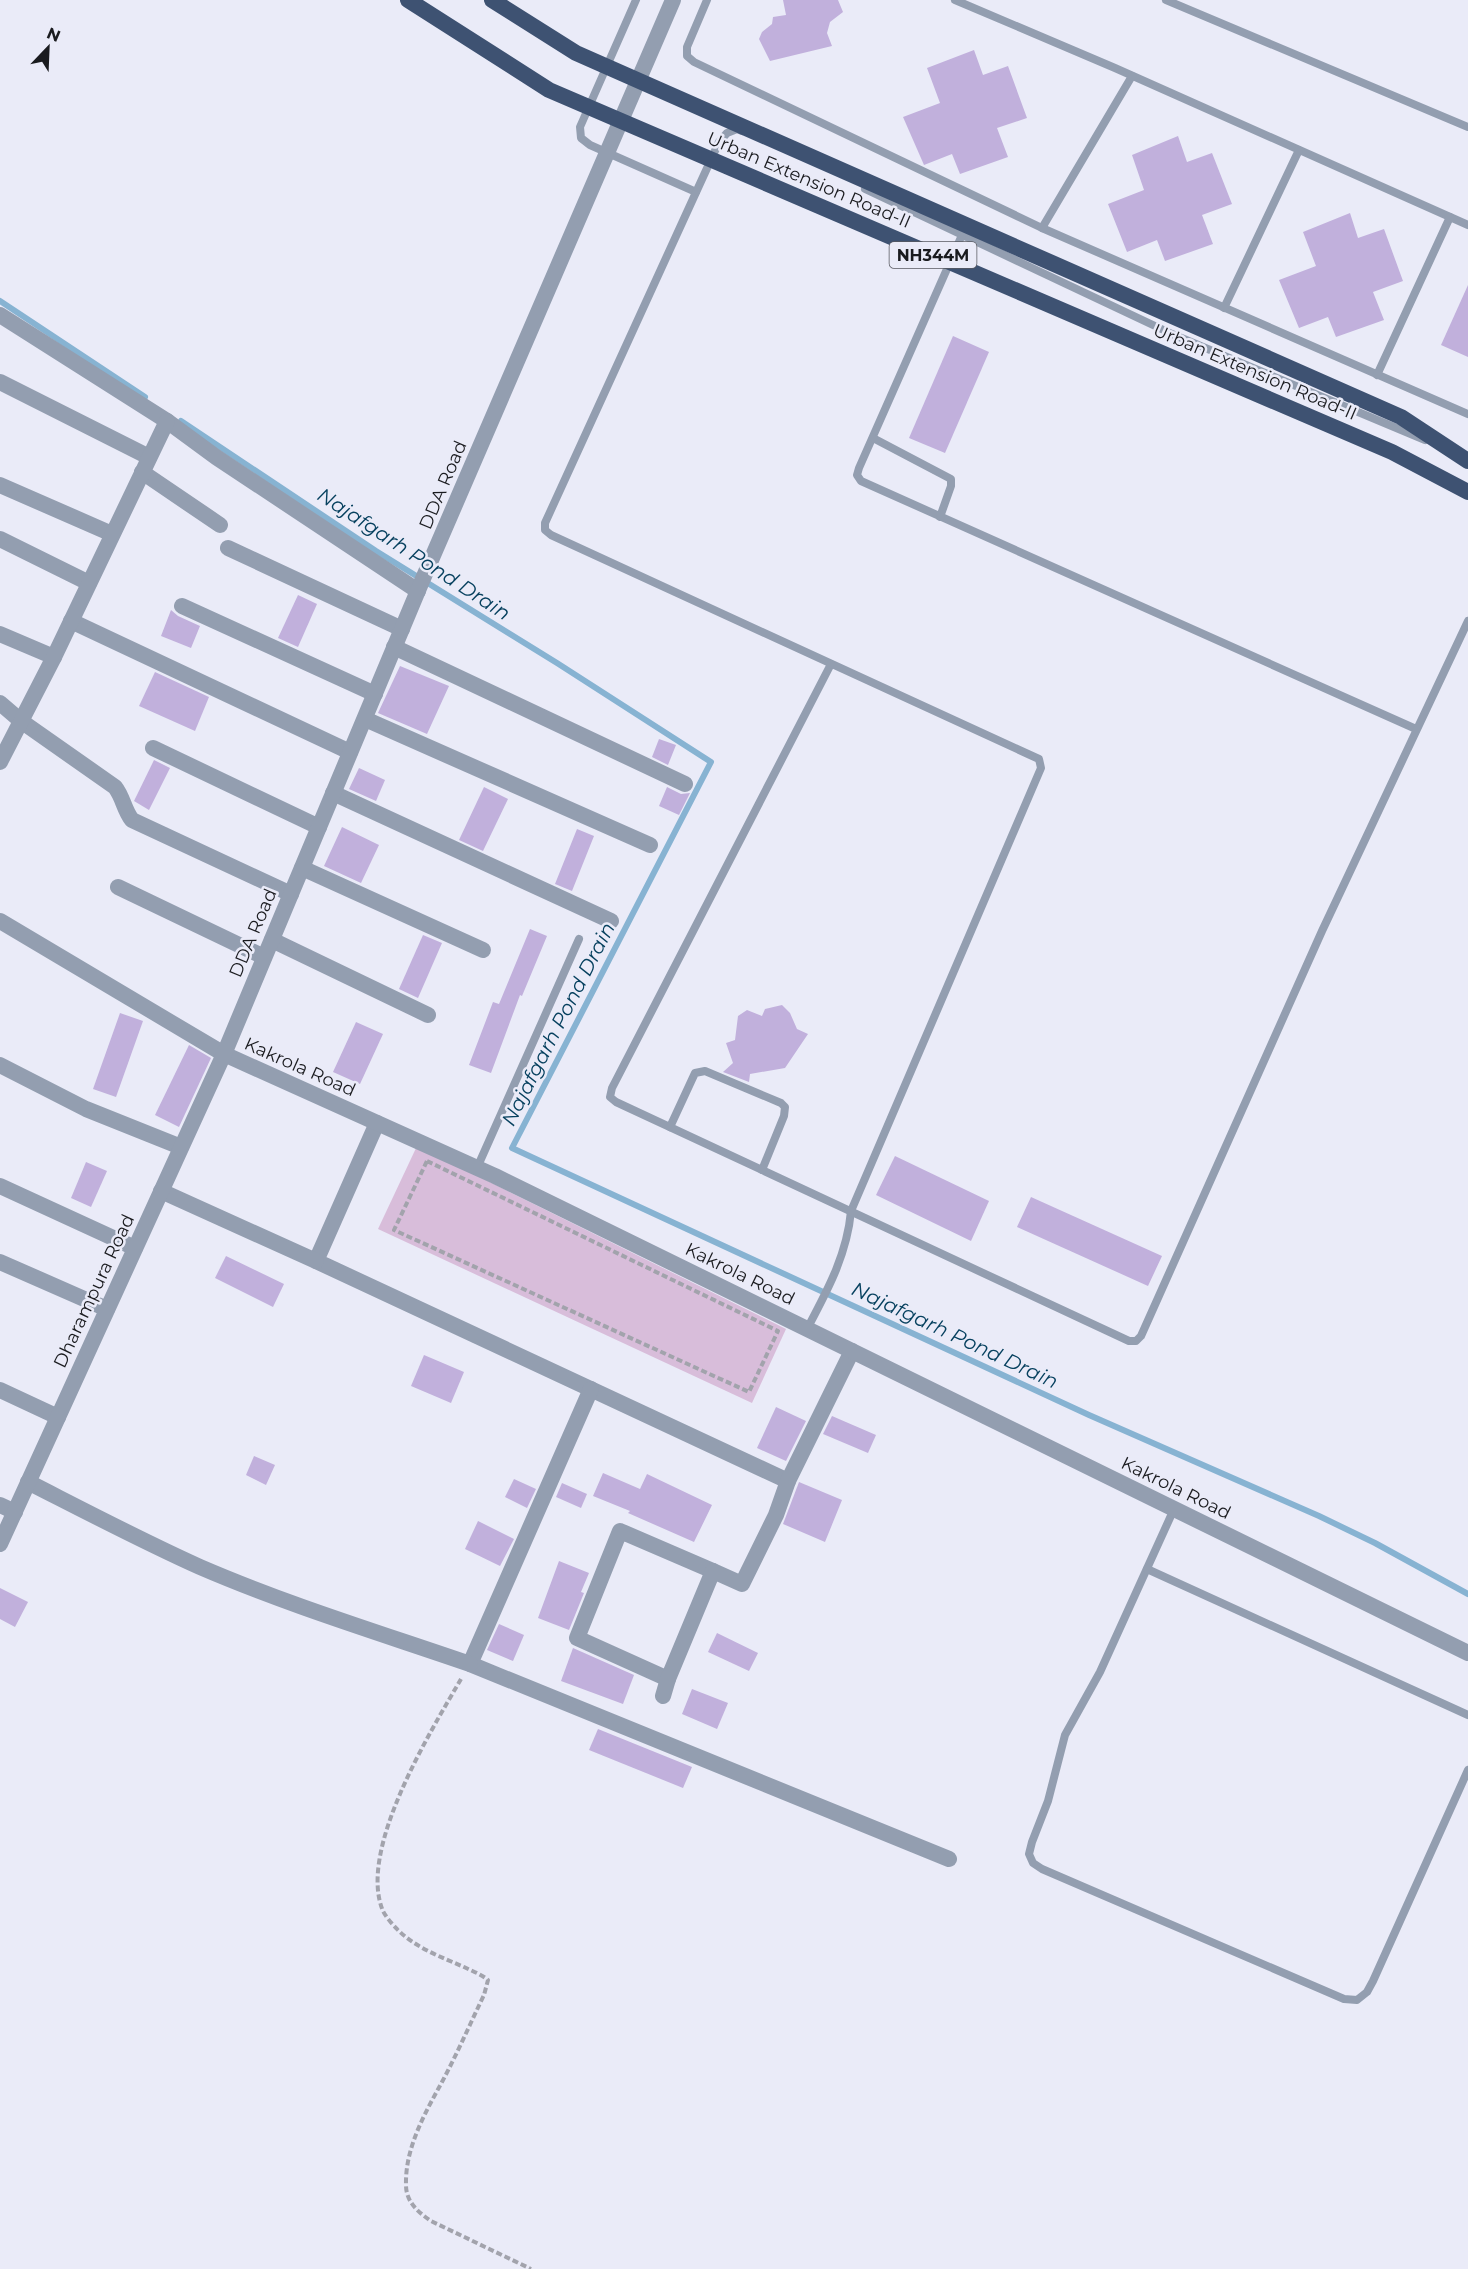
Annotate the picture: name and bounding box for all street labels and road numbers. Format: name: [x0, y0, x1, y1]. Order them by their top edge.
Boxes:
street label: Urban Extension Road-II: [704, 127, 914, 233]
road number: NH344M: [890, 242, 976, 268]
street label: Urban Extension Road-II: [1150, 319, 1360, 425]
street label: DDA Road: [414, 437, 472, 533]
street label: DDA Road: [224, 885, 282, 981]
street label: Kakrola Road: [241, 1033, 359, 1101]
street label: Dharampura Road: [49, 1211, 139, 1371]
street label: Kakrola Road: [682, 1238, 798, 1310]
street label: Kakrola Road: [1118, 1452, 1234, 1524]

